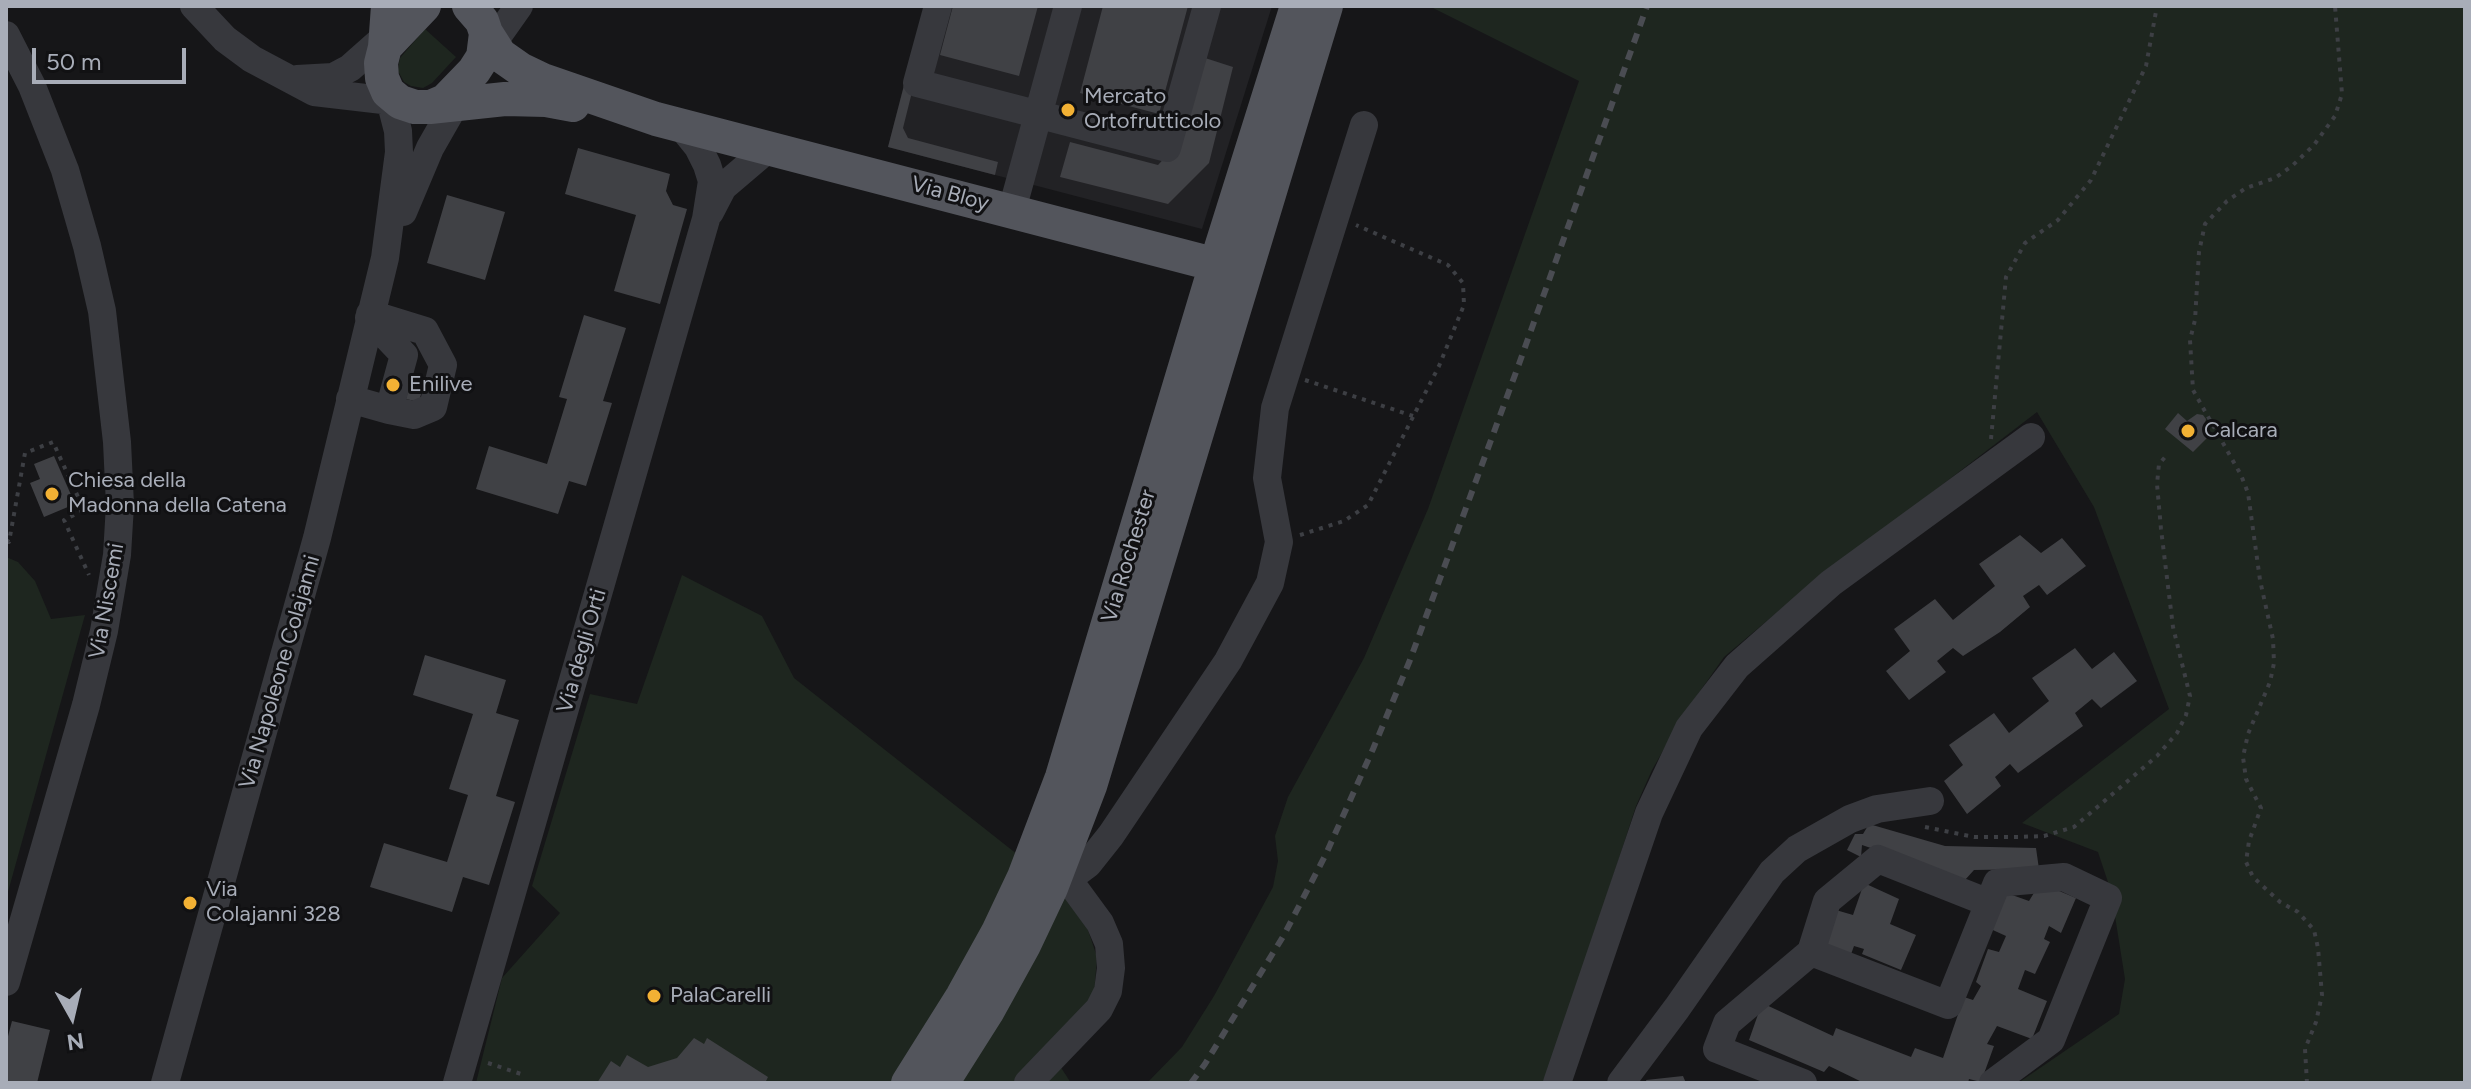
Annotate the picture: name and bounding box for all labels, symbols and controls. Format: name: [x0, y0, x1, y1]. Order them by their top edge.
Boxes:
scale bar: [36, 32, 190, 82]
text: 50 m: [46, 47, 102, 76]
place label: Mercato Ortofrutticolo: [1084, 84, 1221, 136]
marker: Mercato Ortofrutticolo: [1059, 101, 1077, 119]
street label: Via Bloy: [908, 171, 992, 217]
place label: Enilive: [409, 372, 473, 398]
marker: Enilive: [384, 376, 402, 394]
place label: Calcara: [2204, 418, 2278, 444]
marker: Calcara: [2179, 422, 2197, 440]
place label: Chiesa della Madonna della Catena: [68, 468, 287, 520]
marker: Chiesa della Madonna della Catena: [43, 485, 61, 503]
street label: Via Rochester: [1096, 486, 1162, 626]
street label: Via Niscemi: [84, 541, 130, 661]
street label: Via Napoleone Colajanni: [234, 552, 326, 792]
street label: Via degli Orti: [552, 586, 612, 716]
place label: Via Colajanni 328: [206, 877, 341, 928]
marker: Via Colajanni 328: [181, 894, 199, 912]
north arrow: [32, 977, 112, 1057]
place label: PalaCarelli: [670, 983, 771, 1009]
marker: PalaCarelli: [645, 987, 663, 1005]
text: N: [65, 1027, 86, 1056]

